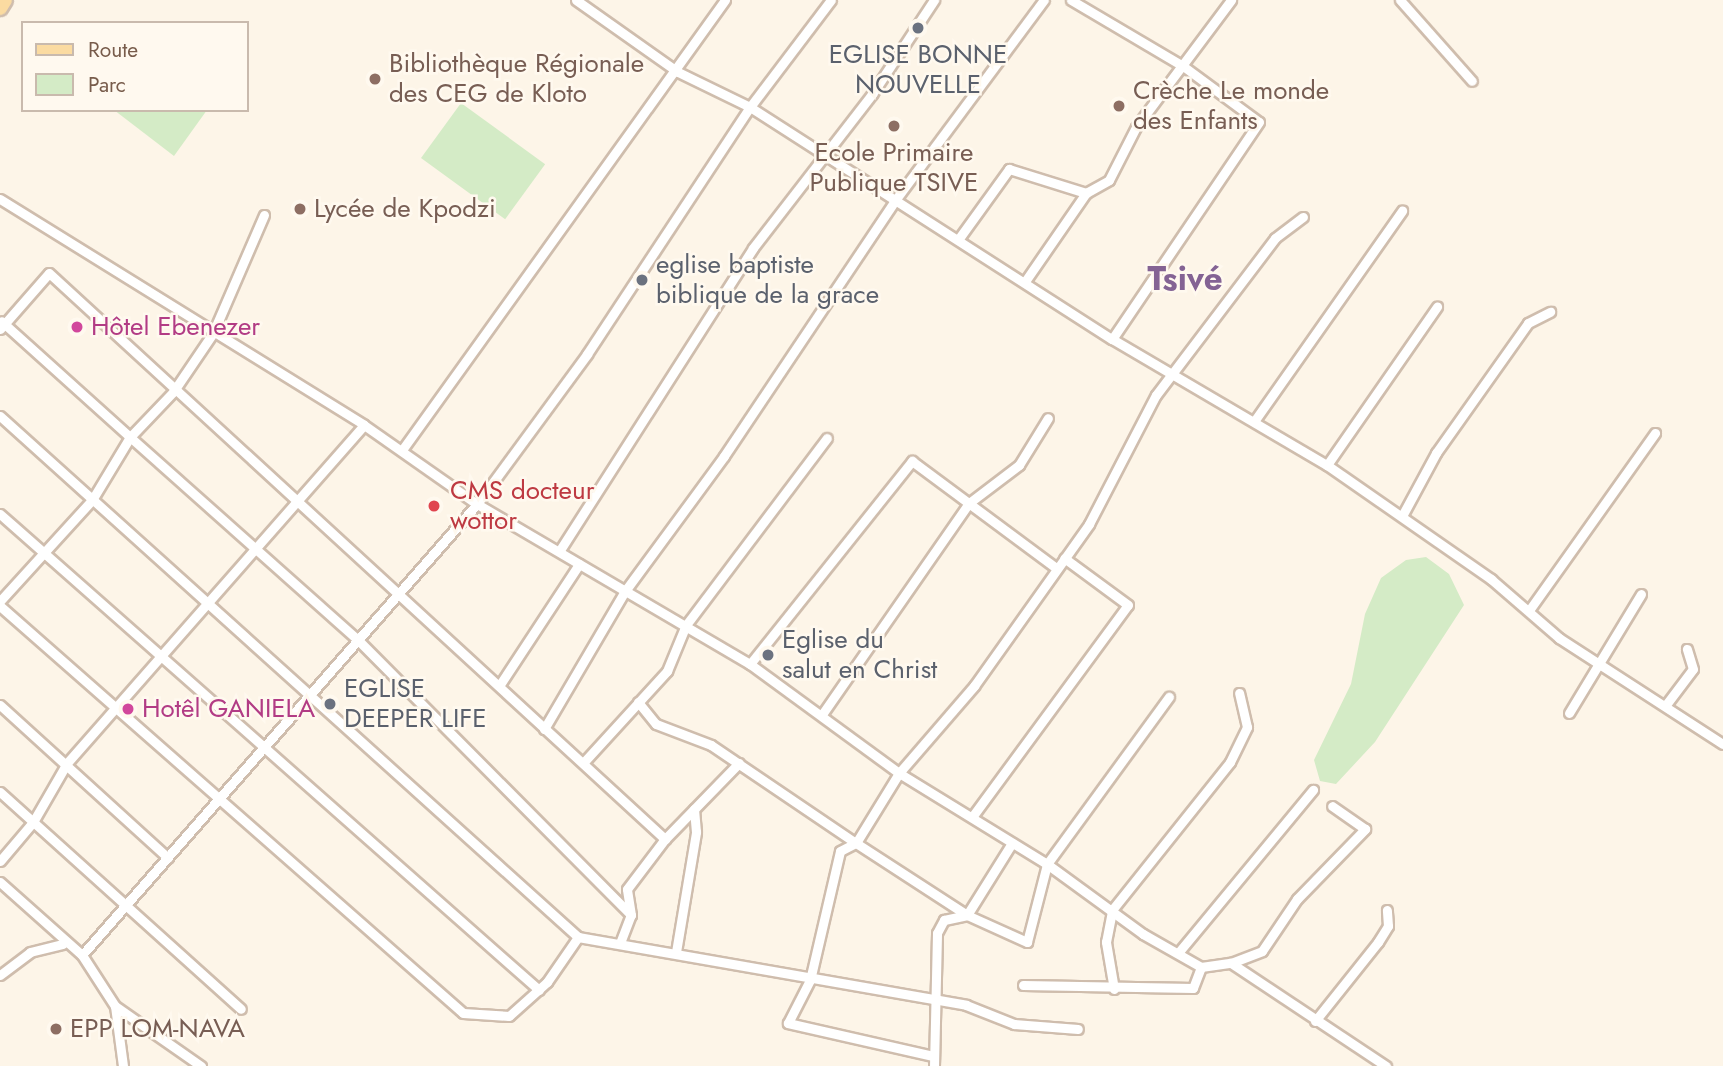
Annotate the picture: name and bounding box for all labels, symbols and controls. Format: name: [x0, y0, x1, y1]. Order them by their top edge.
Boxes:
marker: EGLISE BONNE NOUVELLE: [910, 20, 926, 36]
legend: [21, 21, 248, 112]
text: Route: [88, 35, 138, 65]
place label: EGLISE BONNE NOUVELLE: [829, 39, 1007, 100]
place label: Bibliothèque Régionale des CEG de Kloto: [389, 48, 644, 110]
text: Parc: [88, 70, 126, 100]
marker: Bibliothèque Régionale des CEG de Kloto: [367, 71, 383, 87]
place label: Crèche Le monde des Enfants: [1133, 75, 1329, 136]
marker: Crèche Le monde des Enfants: [1111, 98, 1127, 114]
marker: Ecole Primaire Publique TSIVE: [886, 118, 902, 134]
place label: Ecole Primaire Publique TSIVE: [810, 137, 978, 198]
place label: Lycée de Kpodzi: [314, 193, 496, 225]
marker: Lycée de Kpodzi: [292, 201, 308, 217]
place label: eglise baptiste biblique de la grace: [656, 249, 879, 310]
district label: Tsivé: [1147, 259, 1223, 299]
marker: eglise baptiste biblique de la grace: [634, 272, 650, 288]
place label: Hôtel Ebenezer: [91, 311, 260, 343]
marker: Hôtel Ebenezer: [69, 319, 85, 335]
place label: CMS docteur wottor: [450, 475, 595, 536]
marker: CMS docteur wottor: [424, 496, 444, 516]
place label: Eglise du salut en Christ: [782, 624, 937, 686]
marker: Eglise du salut en Christ: [760, 647, 776, 663]
place label: EGLISE DEEPER LIFE: [344, 673, 487, 734]
place label: Hotêl GANIELA: [142, 693, 315, 725]
marker: EGLISE DEEPER LIFE: [322, 696, 338, 712]
marker: Hotêl GANIELA: [120, 701, 136, 717]
place label: EPP LOM-NAVA: [70, 1013, 245, 1045]
marker: EPP LOM-NAVA: [48, 1021, 64, 1037]

